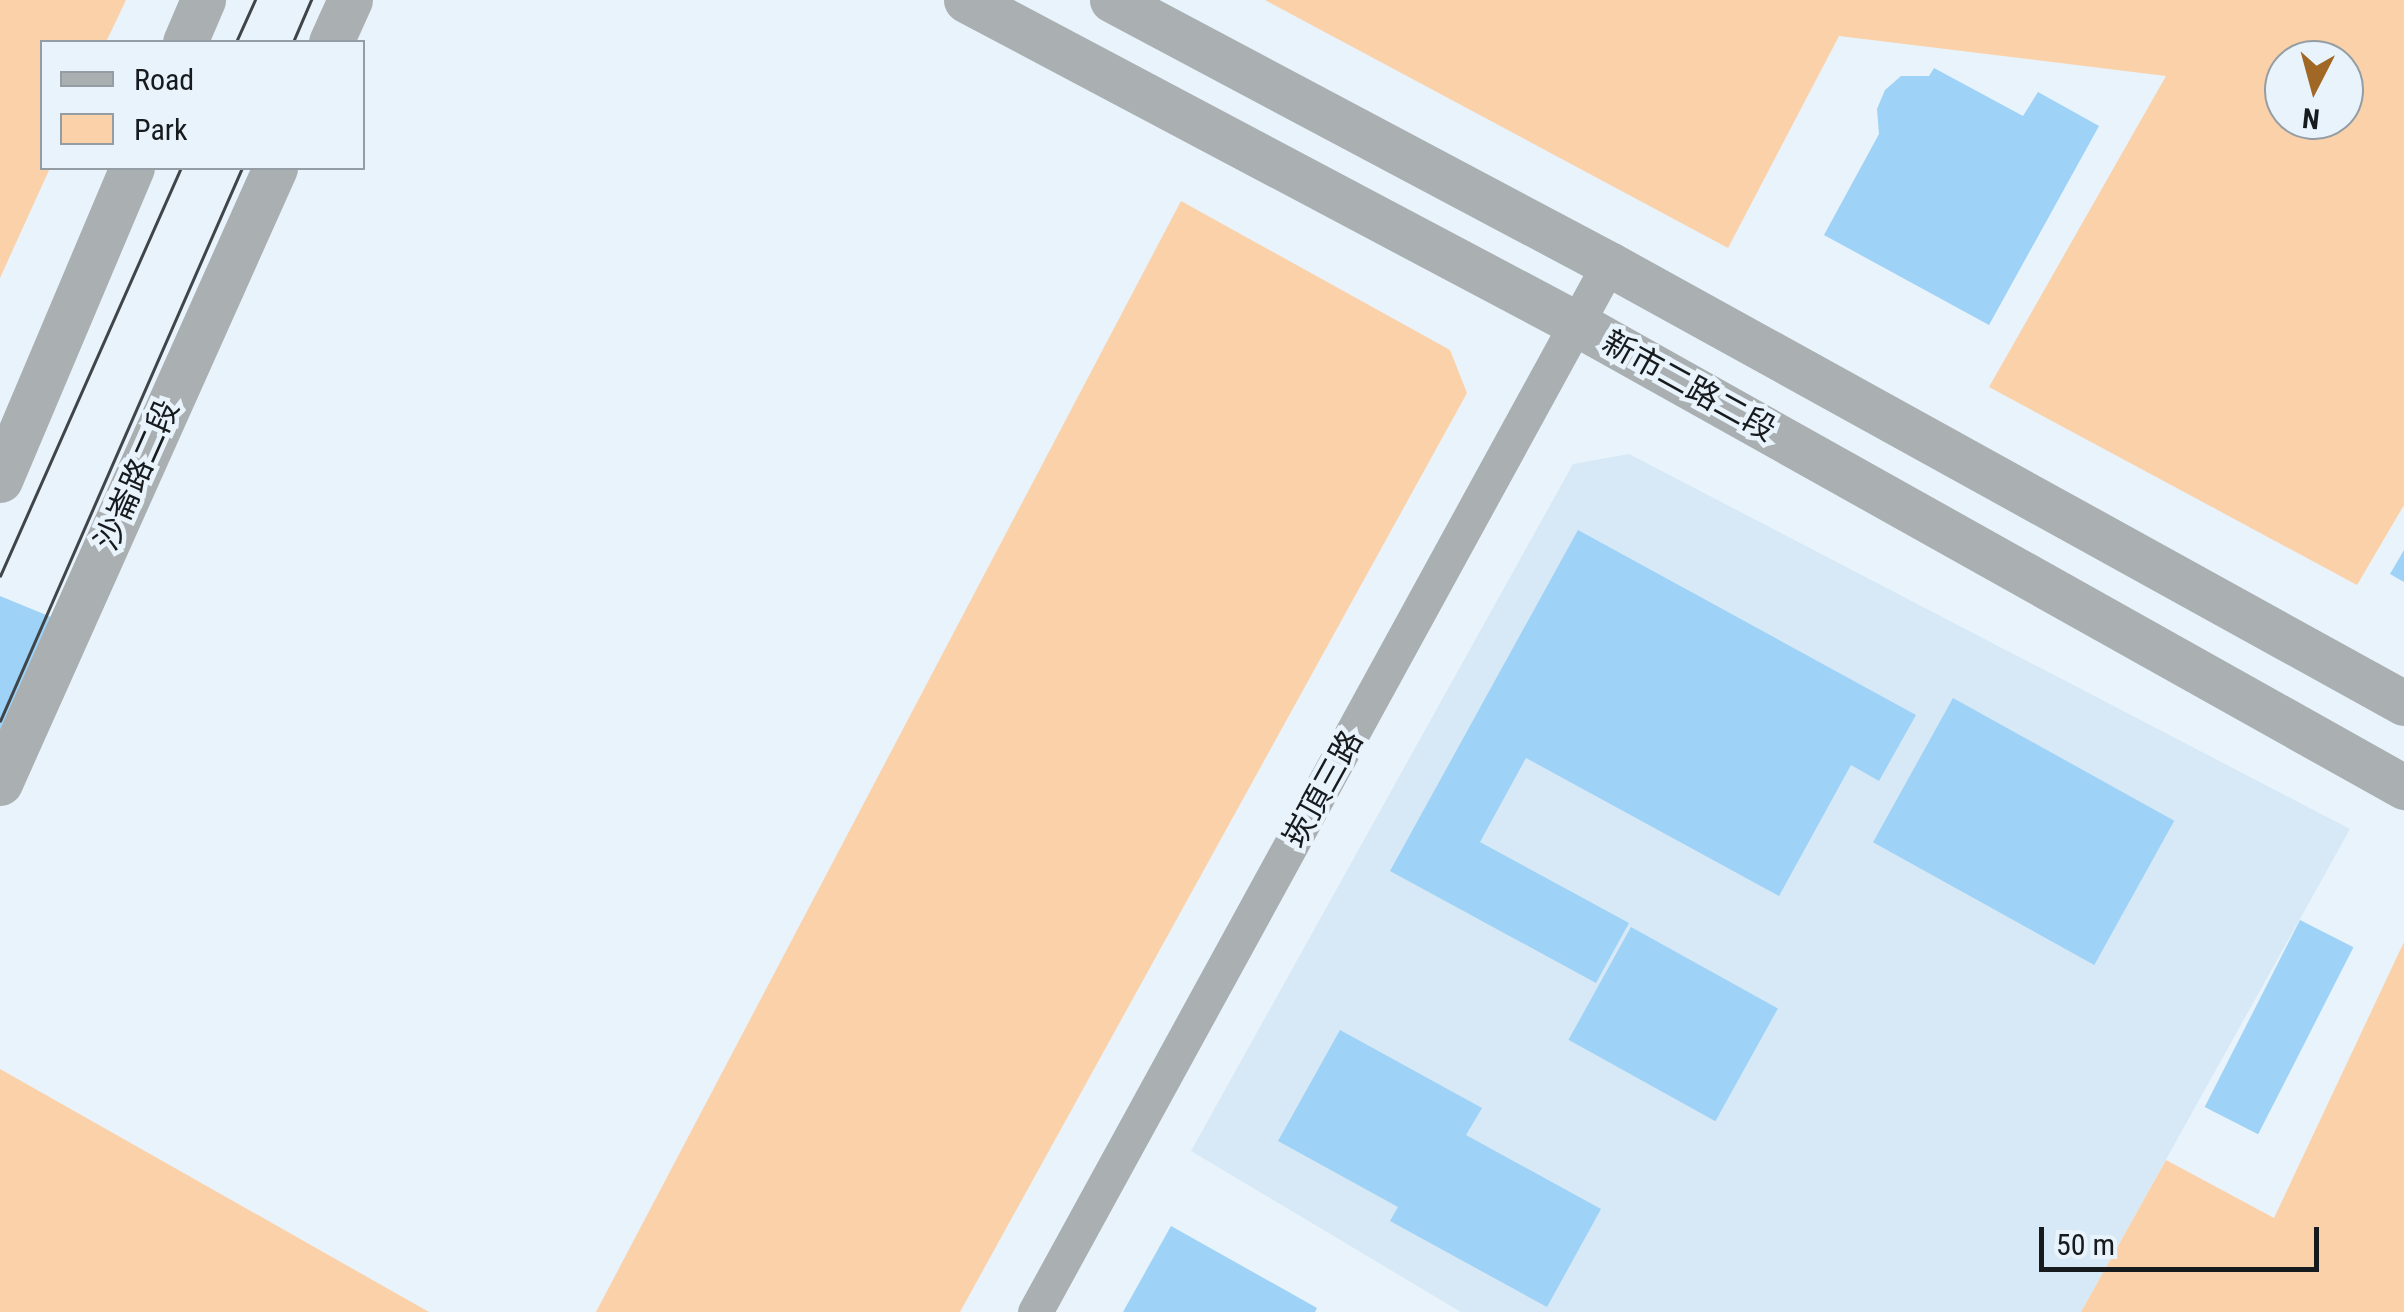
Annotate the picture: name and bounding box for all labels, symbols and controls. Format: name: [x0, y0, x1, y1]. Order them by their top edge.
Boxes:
legend: [40, 40, 365, 170]
north arrow: [2264, 40, 2364, 140]
text: Road: [134, 62, 194, 97]
text: N: [2301, 101, 2321, 136]
text: Park: [134, 112, 188, 147]
street label: 新市二路二段: [1596, 323, 1782, 449]
street label: 沙崙路二段: [87, 394, 187, 556]
street label: 崁頂三路: [1275, 724, 1371, 854]
scale bar: [2044, 1207, 2324, 1269]
text: 50 m: [2056, 1227, 2115, 1262]

